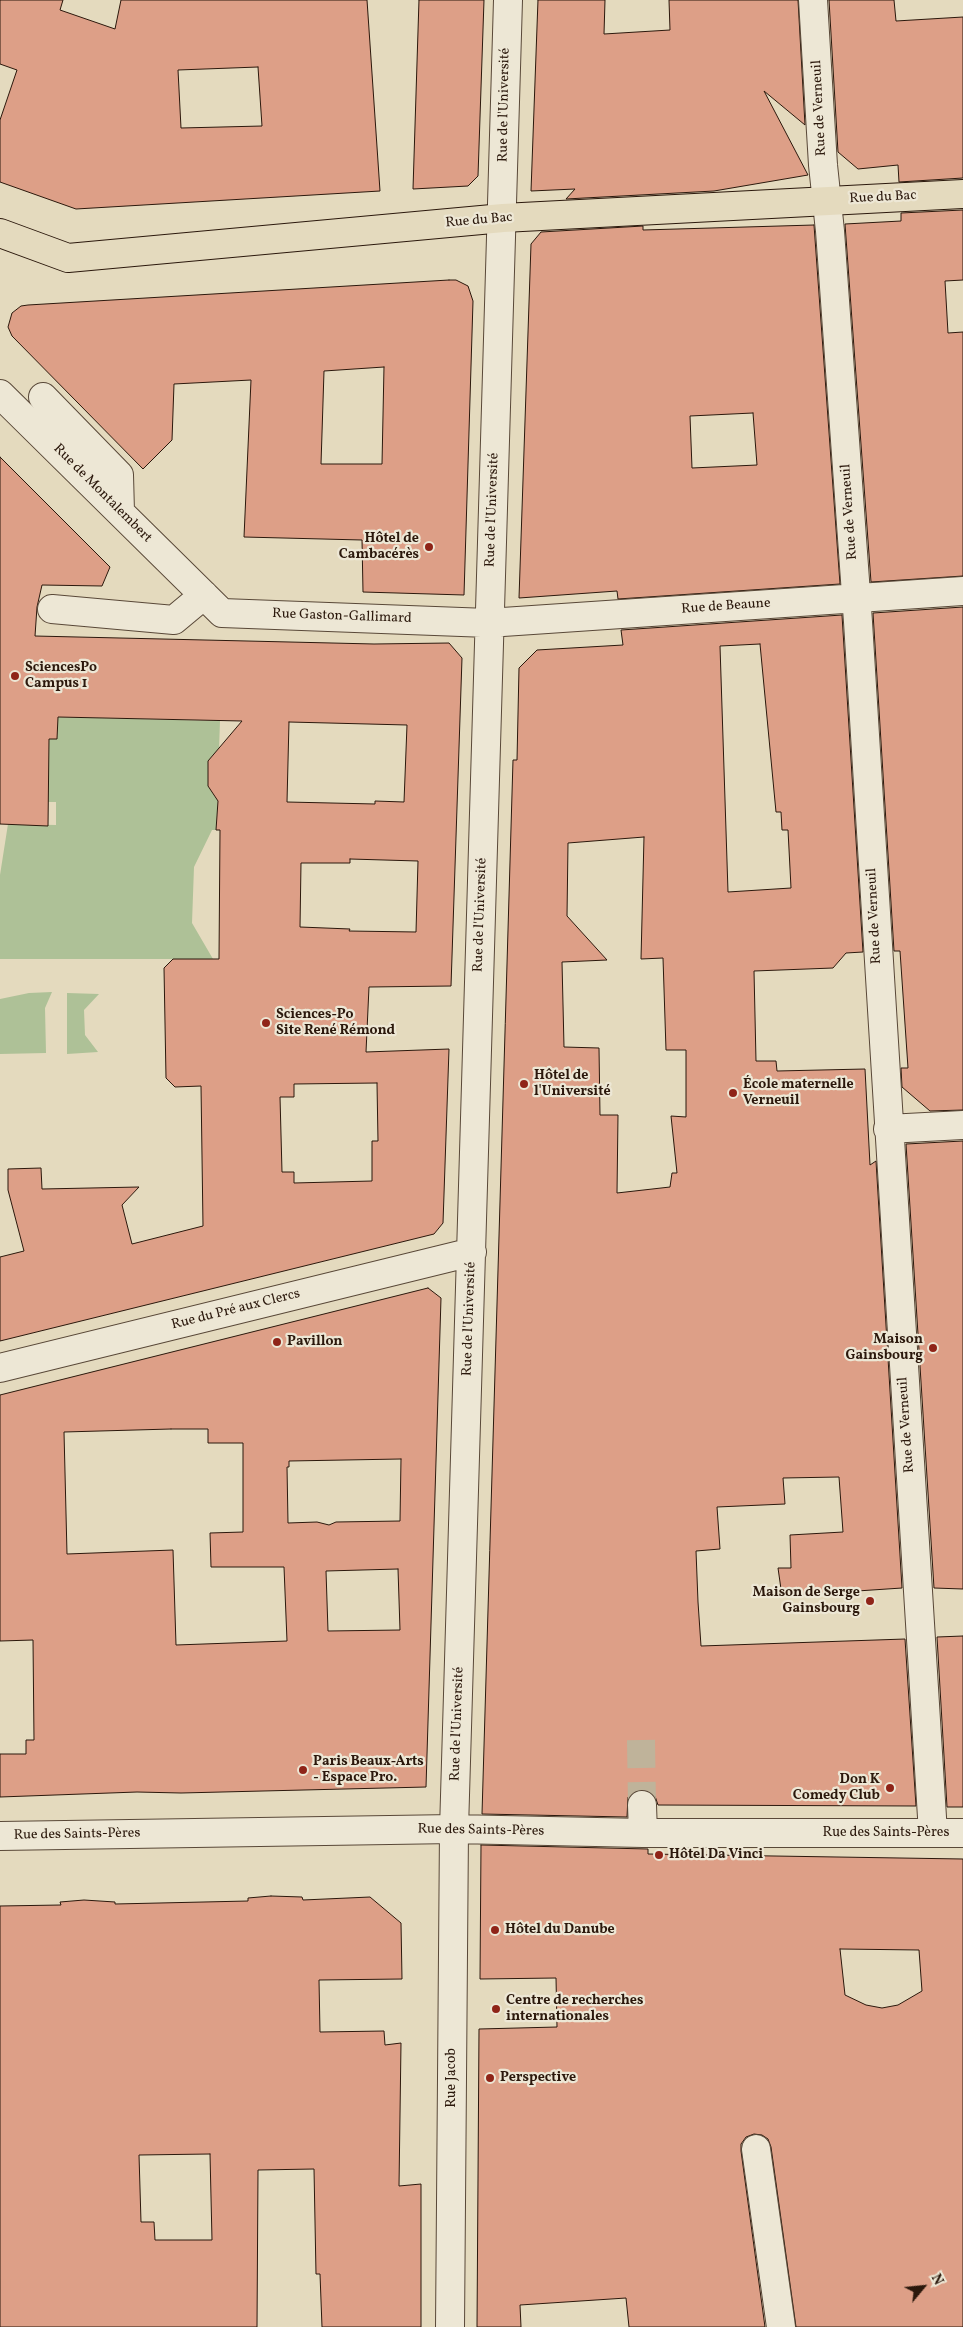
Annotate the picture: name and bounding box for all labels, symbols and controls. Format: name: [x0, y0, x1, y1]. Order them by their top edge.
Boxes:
street label: Rue de l'Université: [496, 48, 514, 162]
street label: Rue de Verneuil: [809, 59, 831, 157]
street label: Rue du Bac: [849, 188, 917, 208]
street label: Rue du Bac: [445, 210, 513, 232]
street label: Rue de Montalembert: [49, 441, 155, 547]
street label: Rue de l'Université: [483, 452, 503, 568]
street label: Rue de Verneuil: [838, 463, 862, 561]
place label: Hôtel de Cambacérès: [339, 531, 419, 564]
marker: Hôtel de Cambacérès: [423, 541, 435, 553]
street label: Rue de Beaune: [681, 596, 771, 618]
street label: Rue Gaston-Gallimard: [272, 606, 412, 628]
place label: SciencesPo Campus 1: [25, 660, 97, 692]
marker: SciencesPo Campus 1: [9, 670, 21, 682]
street label: Rue de l'Université: [471, 857, 491, 973]
street label: Rue de Verneuil: [864, 867, 886, 965]
place label: Sciences-Po Site René Rémond: [276, 1007, 395, 1040]
marker: Sciences-Po Site René Rémond: [260, 1017, 272, 1029]
place label: Hôtel de l'Université: [534, 1068, 611, 1100]
place label: École maternelle Verneuil: [743, 1077, 854, 1110]
marker: Hôtel de l'Université: [518, 1078, 530, 1090]
marker: École maternelle Verneuil: [727, 1087, 739, 1099]
street label: Rue de l'Université: [460, 1261, 480, 1377]
street label: Rue du Pré aux Clercs: [170, 1286, 302, 1334]
place label: Maison Gainsbourg: [845, 1332, 923, 1364]
place label: Pavillon: [287, 1334, 343, 1350]
marker: Pavillon: [271, 1336, 283, 1348]
marker: Maison Gainsbourg: [927, 1342, 939, 1354]
street label: Rue de Verneuil: [895, 1376, 919, 1474]
place label: Maison de Serge Gainsbourg: [753, 1585, 860, 1618]
marker: Maison de Serge Gainsbourg: [864, 1595, 876, 1607]
street label: Rue de l'Université: [448, 1666, 468, 1782]
place label: Paris Beaux-Arts - Espace Pro.: [313, 1754, 424, 1786]
marker: Paris Beaux-Arts - Espace Pro.: [297, 1764, 309, 1776]
place label: Don K Comedy Club: [793, 1772, 880, 1804]
marker: Don K Comedy Club: [884, 1782, 896, 1794]
street label: Rue des Saints-Pères: [417, 1821, 545, 1841]
street label: Rue des Saints-Pères: [13, 1825, 141, 1845]
street label: Rue des Saints-Pères: [823, 1825, 949, 1841]
place label: Hôtel Da Vinci: [669, 1847, 763, 1863]
marker: Hôtel Da Vinci: [653, 1849, 665, 1861]
place label: Hôtel du Danube: [505, 1922, 615, 1938]
marker: Hôtel du Danube: [489, 1924, 501, 1936]
place label: Centre de recherches internationales: [506, 1993, 643, 2025]
marker: Centre de recherches internationales: [490, 2003, 502, 2015]
street label: Rue Jacob: [444, 2048, 460, 2108]
place label: Perspective: [500, 2070, 576, 2086]
marker: Perspective: [484, 2072, 496, 2084]
north arrow: [898, 2262, 948, 2312]
text: N: [926, 2271, 947, 2289]

